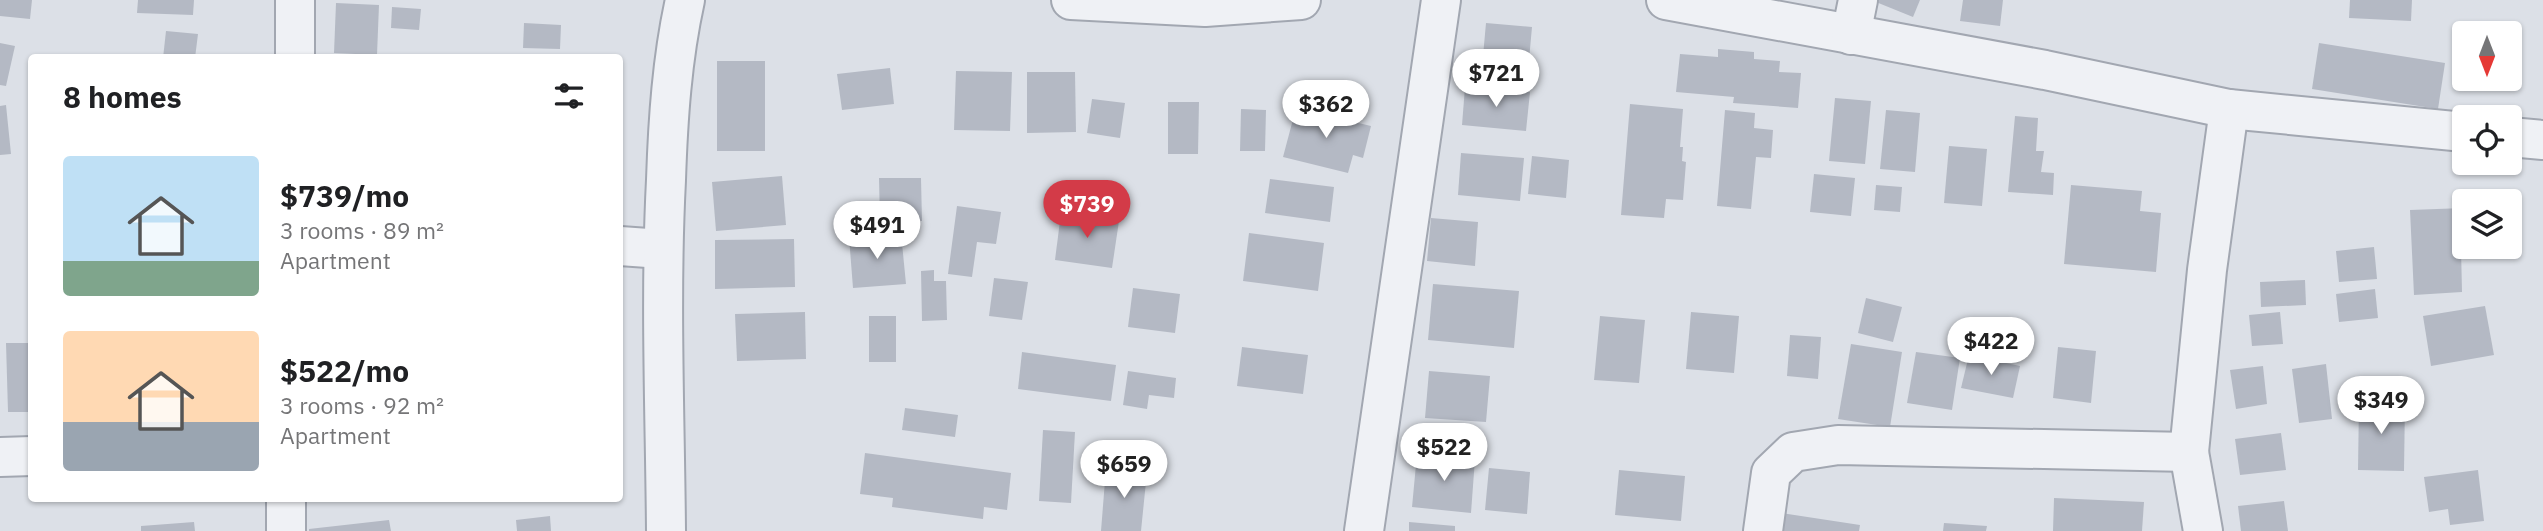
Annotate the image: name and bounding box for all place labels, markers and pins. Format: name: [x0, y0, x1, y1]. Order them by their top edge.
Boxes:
pin: $721: [1455, 50, 1537, 109]
pin: $362: [1285, 80, 1367, 140]
pin: $739: [1046, 180, 1128, 240]
pin: $491: [836, 202, 918, 261]
pin: $422: [1950, 318, 2032, 377]
pin: $349: [2340, 376, 2422, 436]
pin: $522: [1403, 424, 1485, 483]
pin: $659: [1083, 440, 1165, 500]

